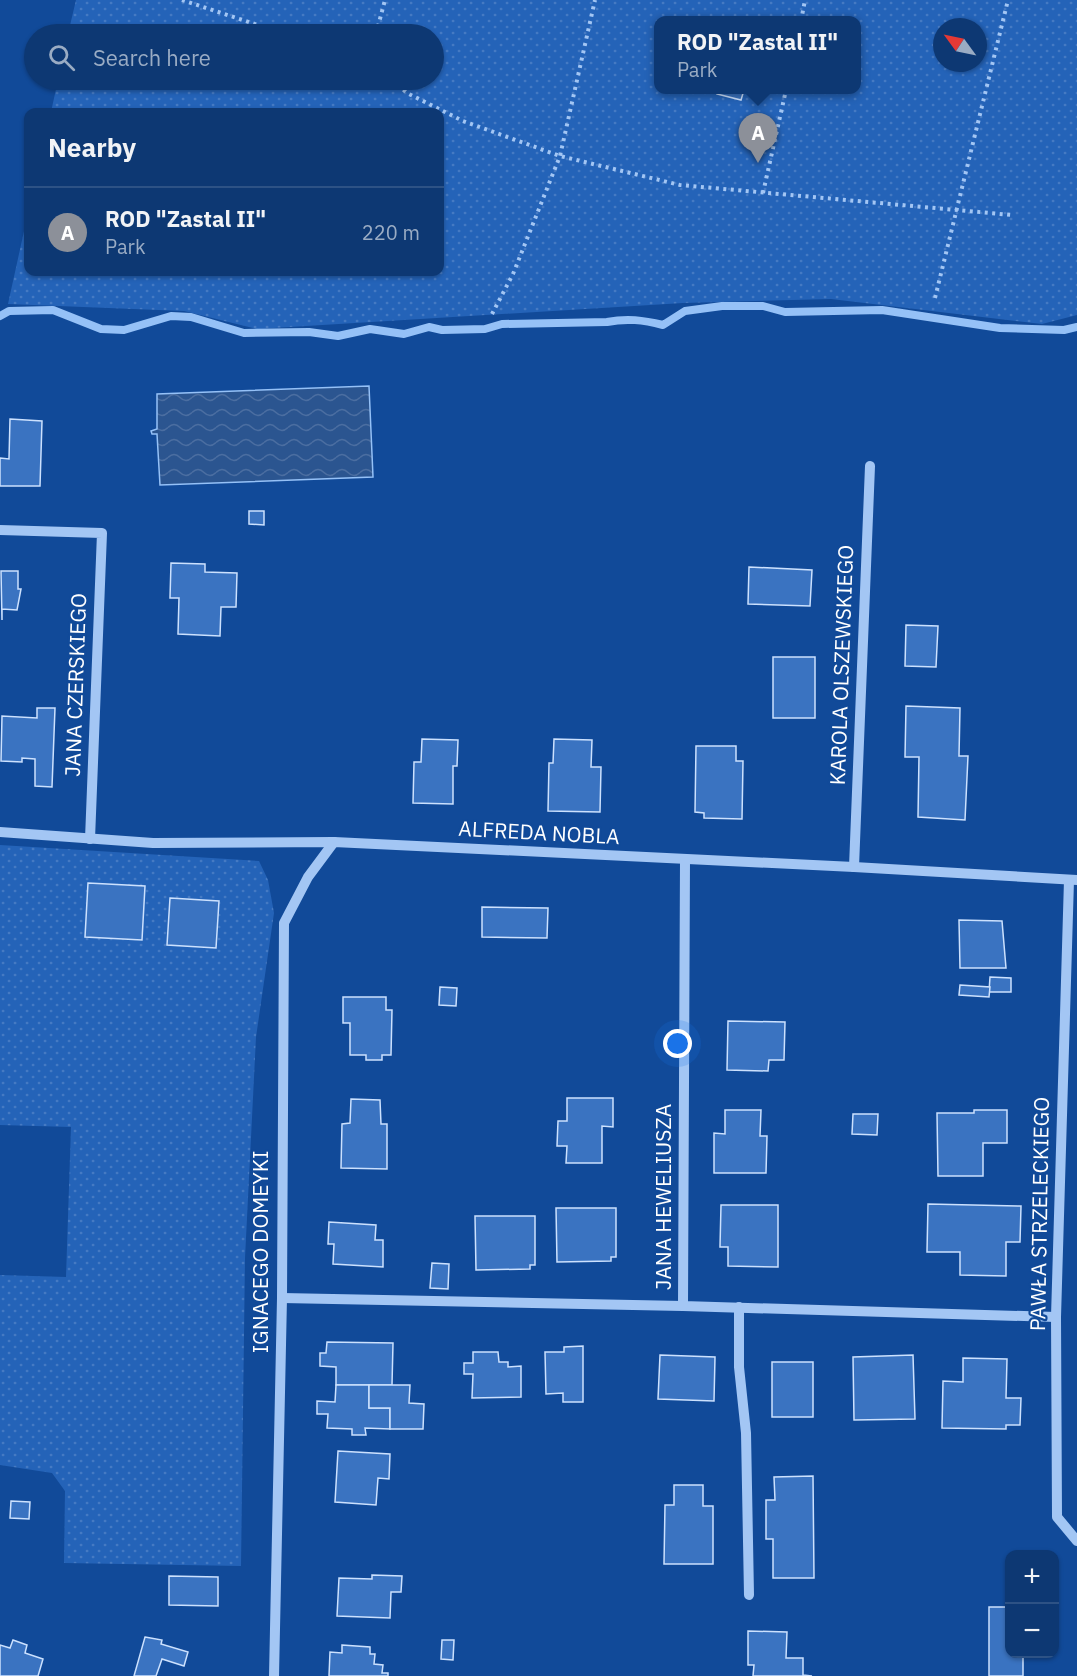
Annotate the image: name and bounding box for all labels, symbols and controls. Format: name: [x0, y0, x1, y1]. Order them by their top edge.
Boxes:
popup: [654, 16, 861, 94]
north arrow: [933, 18, 987, 72]
search box: [24, 24, 444, 90]
text: ROD "Zastal II": [677, 27, 838, 56]
icon: search: [45, 41, 78, 74]
text: Search here: [93, 43, 211, 72]
text: Park: [677, 56, 717, 83]
pin: A: [738, 114, 777, 163]
text: Nearby: [48, 130, 136, 164]
text: ROD "Zastal II": [105, 204, 266, 233]
text: A: [61, 219, 74, 246]
text: 220 m: [362, 219, 420, 246]
text: Park: [105, 233, 145, 260]
street label: KAROLA OLSZEWSKIEGO: [823, 544, 859, 786]
street label: JANA CZERSKIEGO: [58, 593, 92, 777]
street label: ALFREDA NOBLA: [458, 814, 620, 850]
your location: [663, 1029, 692, 1058]
street label: PAWŁA STRZELECKIEGO: [1023, 1097, 1055, 1331]
street label: JANA HEWELIUSZA: [649, 1104, 677, 1290]
street label: IGNACEGO DOMEYKI: [246, 1151, 274, 1353]
map controls: [1005, 1550, 1059, 1658]
button: +: [1005, 1550, 1059, 1604]
button: −: [1005, 1604, 1059, 1658]

